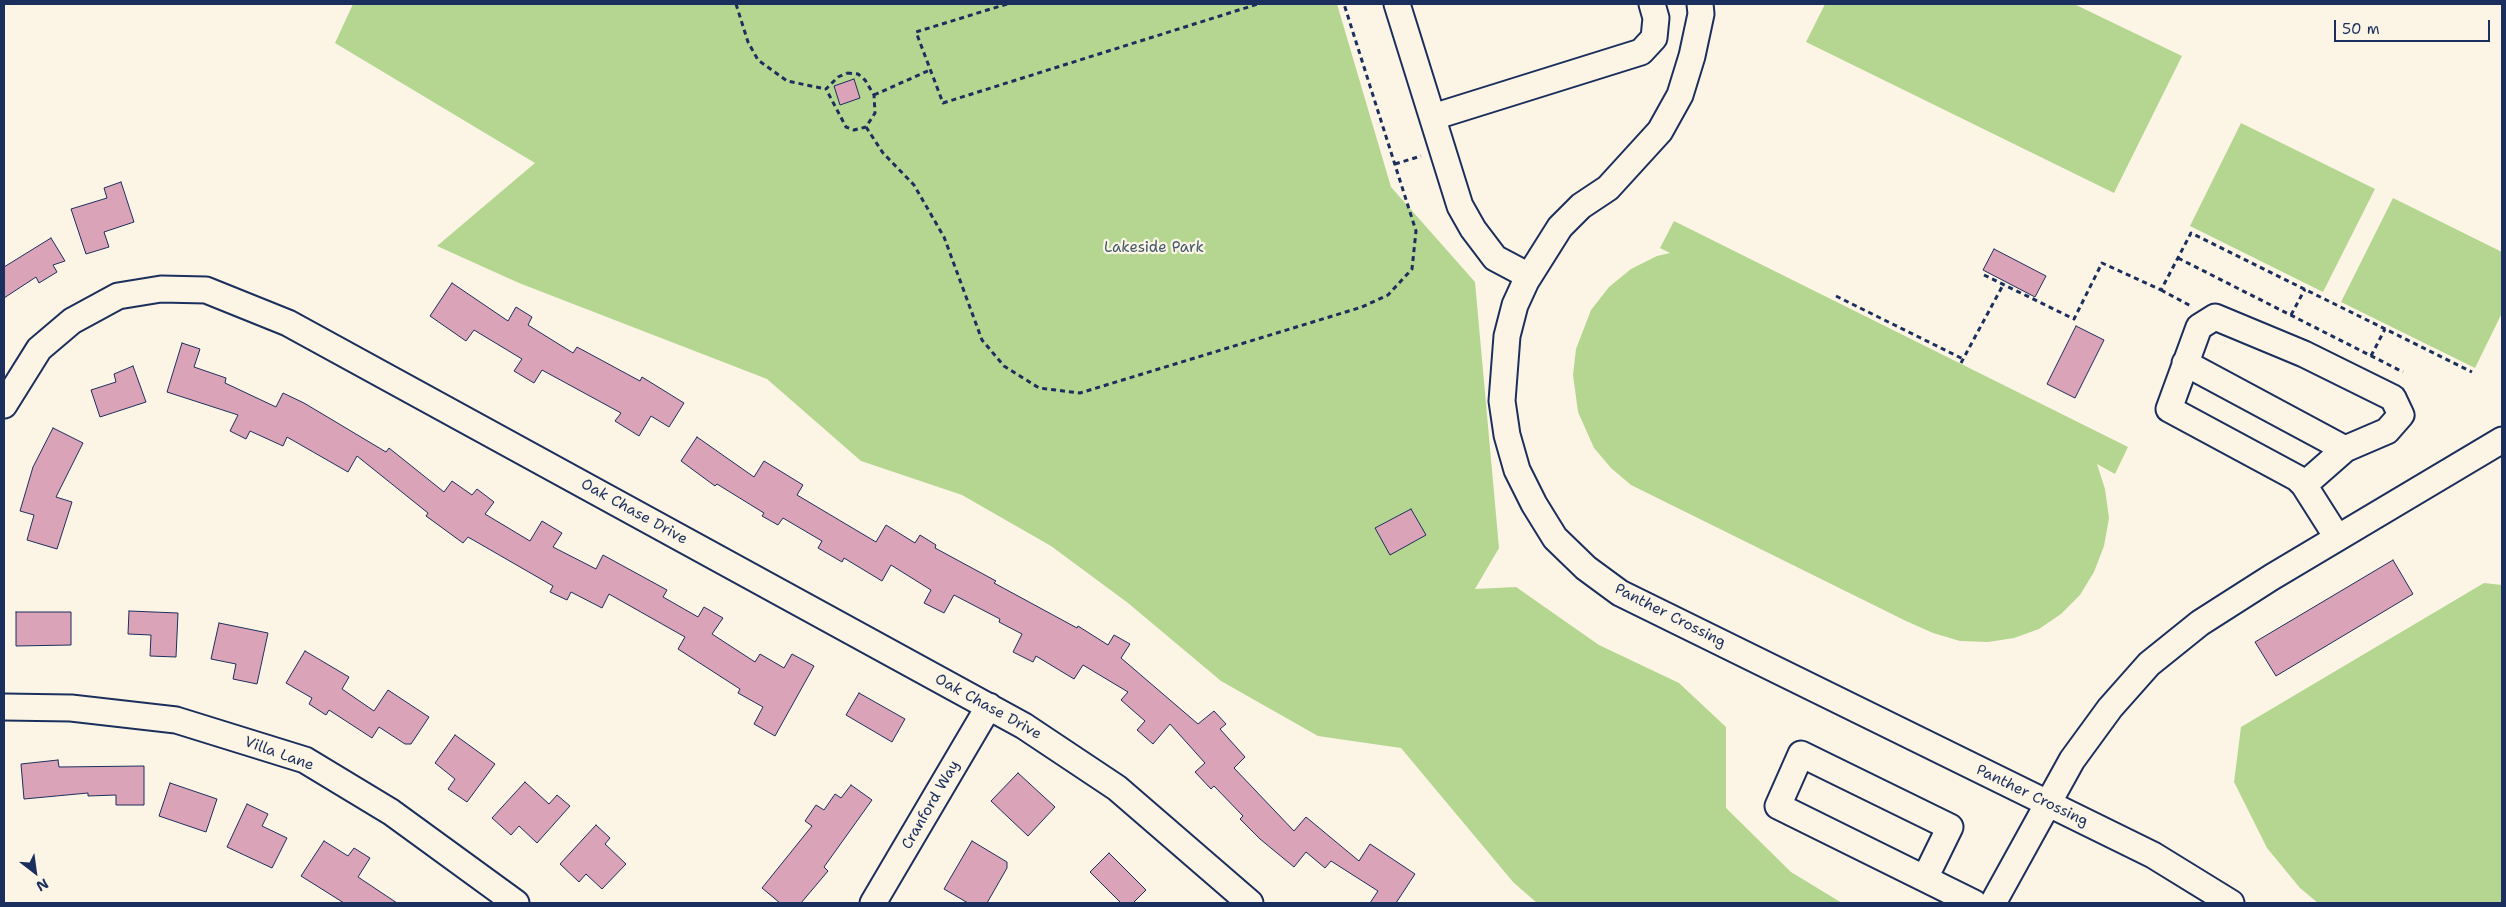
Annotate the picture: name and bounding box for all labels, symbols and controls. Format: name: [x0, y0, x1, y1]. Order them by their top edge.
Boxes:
scale bar: [2336, 10, 2492, 42]
text: 50 m: [2342, 19, 2380, 39]
park label: Lakeside Park: [1104, 239, 1204, 257]
street label: Oak Chase Drive: [578, 475, 690, 549]
street label: Panther Crossing: [1611, 580, 1729, 652]
street label: Oak Chase Drive: [932, 670, 1044, 744]
street label: Villa Lane: [242, 733, 316, 775]
street label: Cranford Way: [898, 757, 964, 853]
street label: Panther Crossing: [1973, 761, 2091, 831]
north arrow: [10, 847, 60, 897]
text: N: [33, 874, 52, 896]

